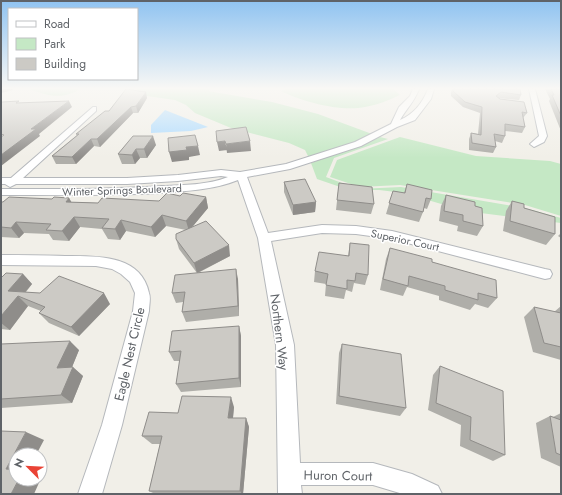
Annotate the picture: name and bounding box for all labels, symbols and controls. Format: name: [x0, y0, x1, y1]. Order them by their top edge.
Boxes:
legend: [8, 8, 138, 80]
text: Road: [44, 15, 70, 33]
text: Park: [44, 35, 66, 53]
text: Building: [44, 55, 86, 73]
street label: Winter Springs Boulevard: [62, 180, 182, 200]
street label: Superior Court: [369, 225, 441, 255]
street label: Northern Way: [265, 293, 294, 372]
street label: Eagle Nest Circle: [109, 305, 150, 403]
north arrow: [8, 447, 48, 487]
text: N: [10, 456, 28, 470]
street label: Huron Court: [304, 465, 373, 486]

